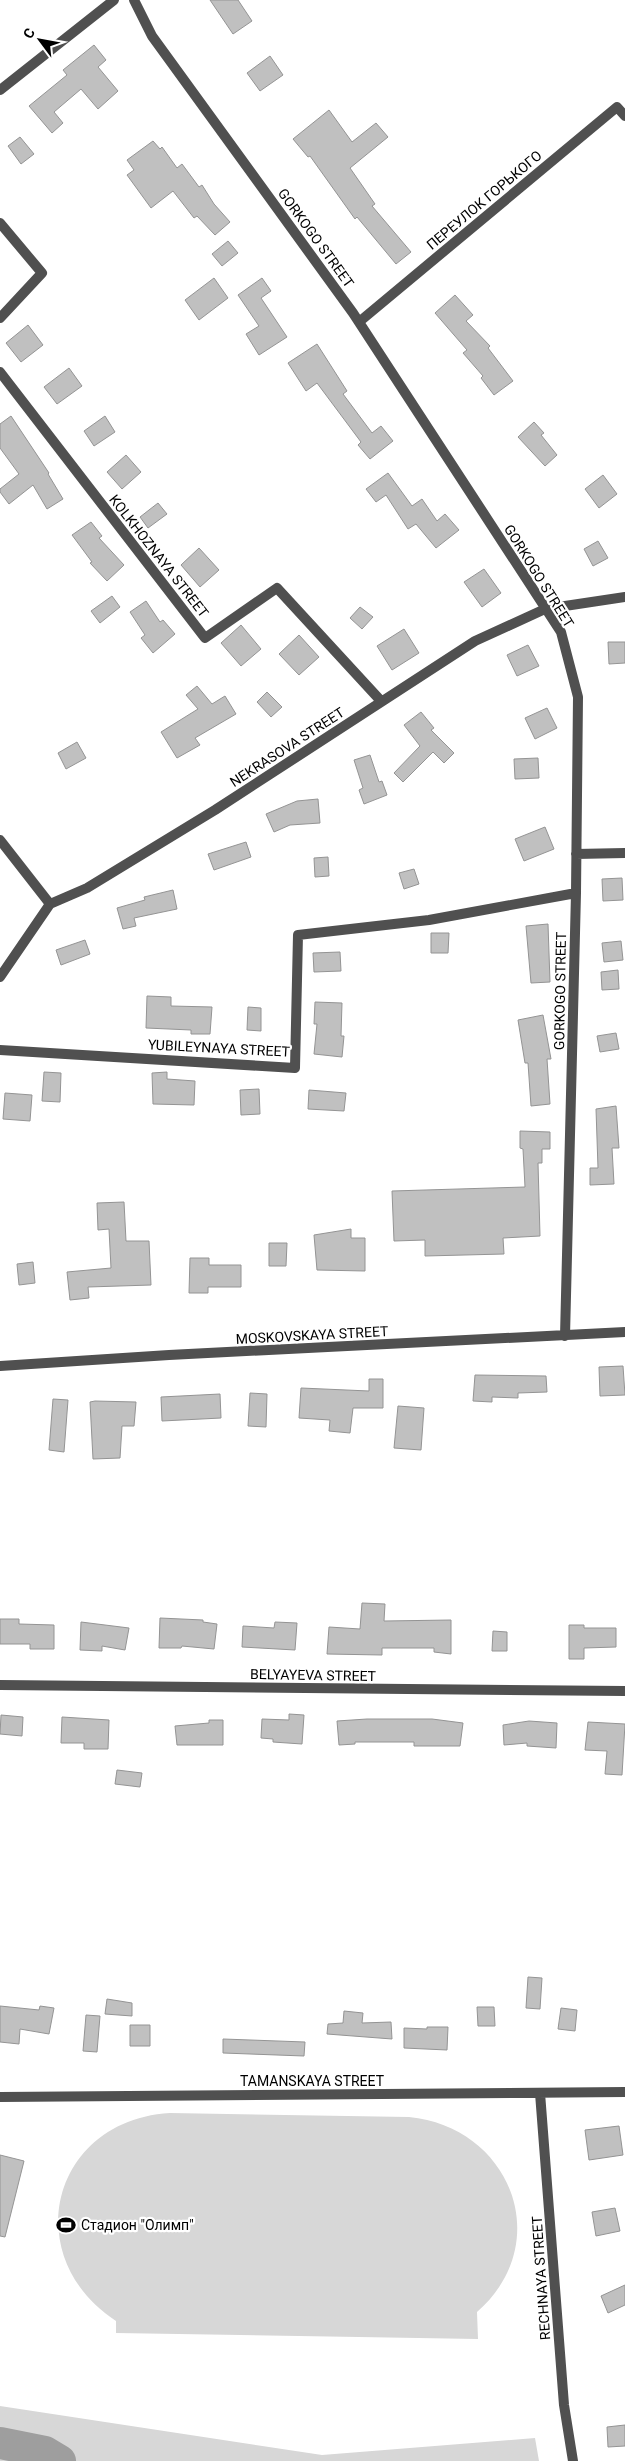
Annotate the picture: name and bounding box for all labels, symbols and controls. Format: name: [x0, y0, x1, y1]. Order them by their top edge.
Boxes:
north arrow: [15, 15, 65, 65]
text: С: [20, 25, 38, 41]
street label: ПЕРЕУЛОК ГОРЬКОГО: [423, 147, 545, 253]
street label: GORKOGO STREET: [275, 185, 358, 291]
street label: KOLKHOZNAYA STREET: [106, 492, 212, 621]
street label: GORKOGO STREET: [501, 522, 577, 631]
street label: NEKRASOVA STREET: [227, 704, 348, 790]
street label: GORKOGO STREET: [551, 931, 569, 1050]
street label: YUBILEYNAYA STREET: [148, 1036, 291, 1060]
street label: MOSKOVSKAYA STREET: [235, 1323, 389, 1347]
street label: BELYAYEVA STREET: [250, 1666, 377, 1684]
street label: TAMANSKAYA STREET: [240, 2073, 385, 2089]
sports icon: Стадион "Олимп": [55, 2214, 77, 2236]
street label: RECHNAYA STREET: [529, 2215, 553, 2341]
place label: Стадион "Олимп": [81, 2217, 194, 2233]

